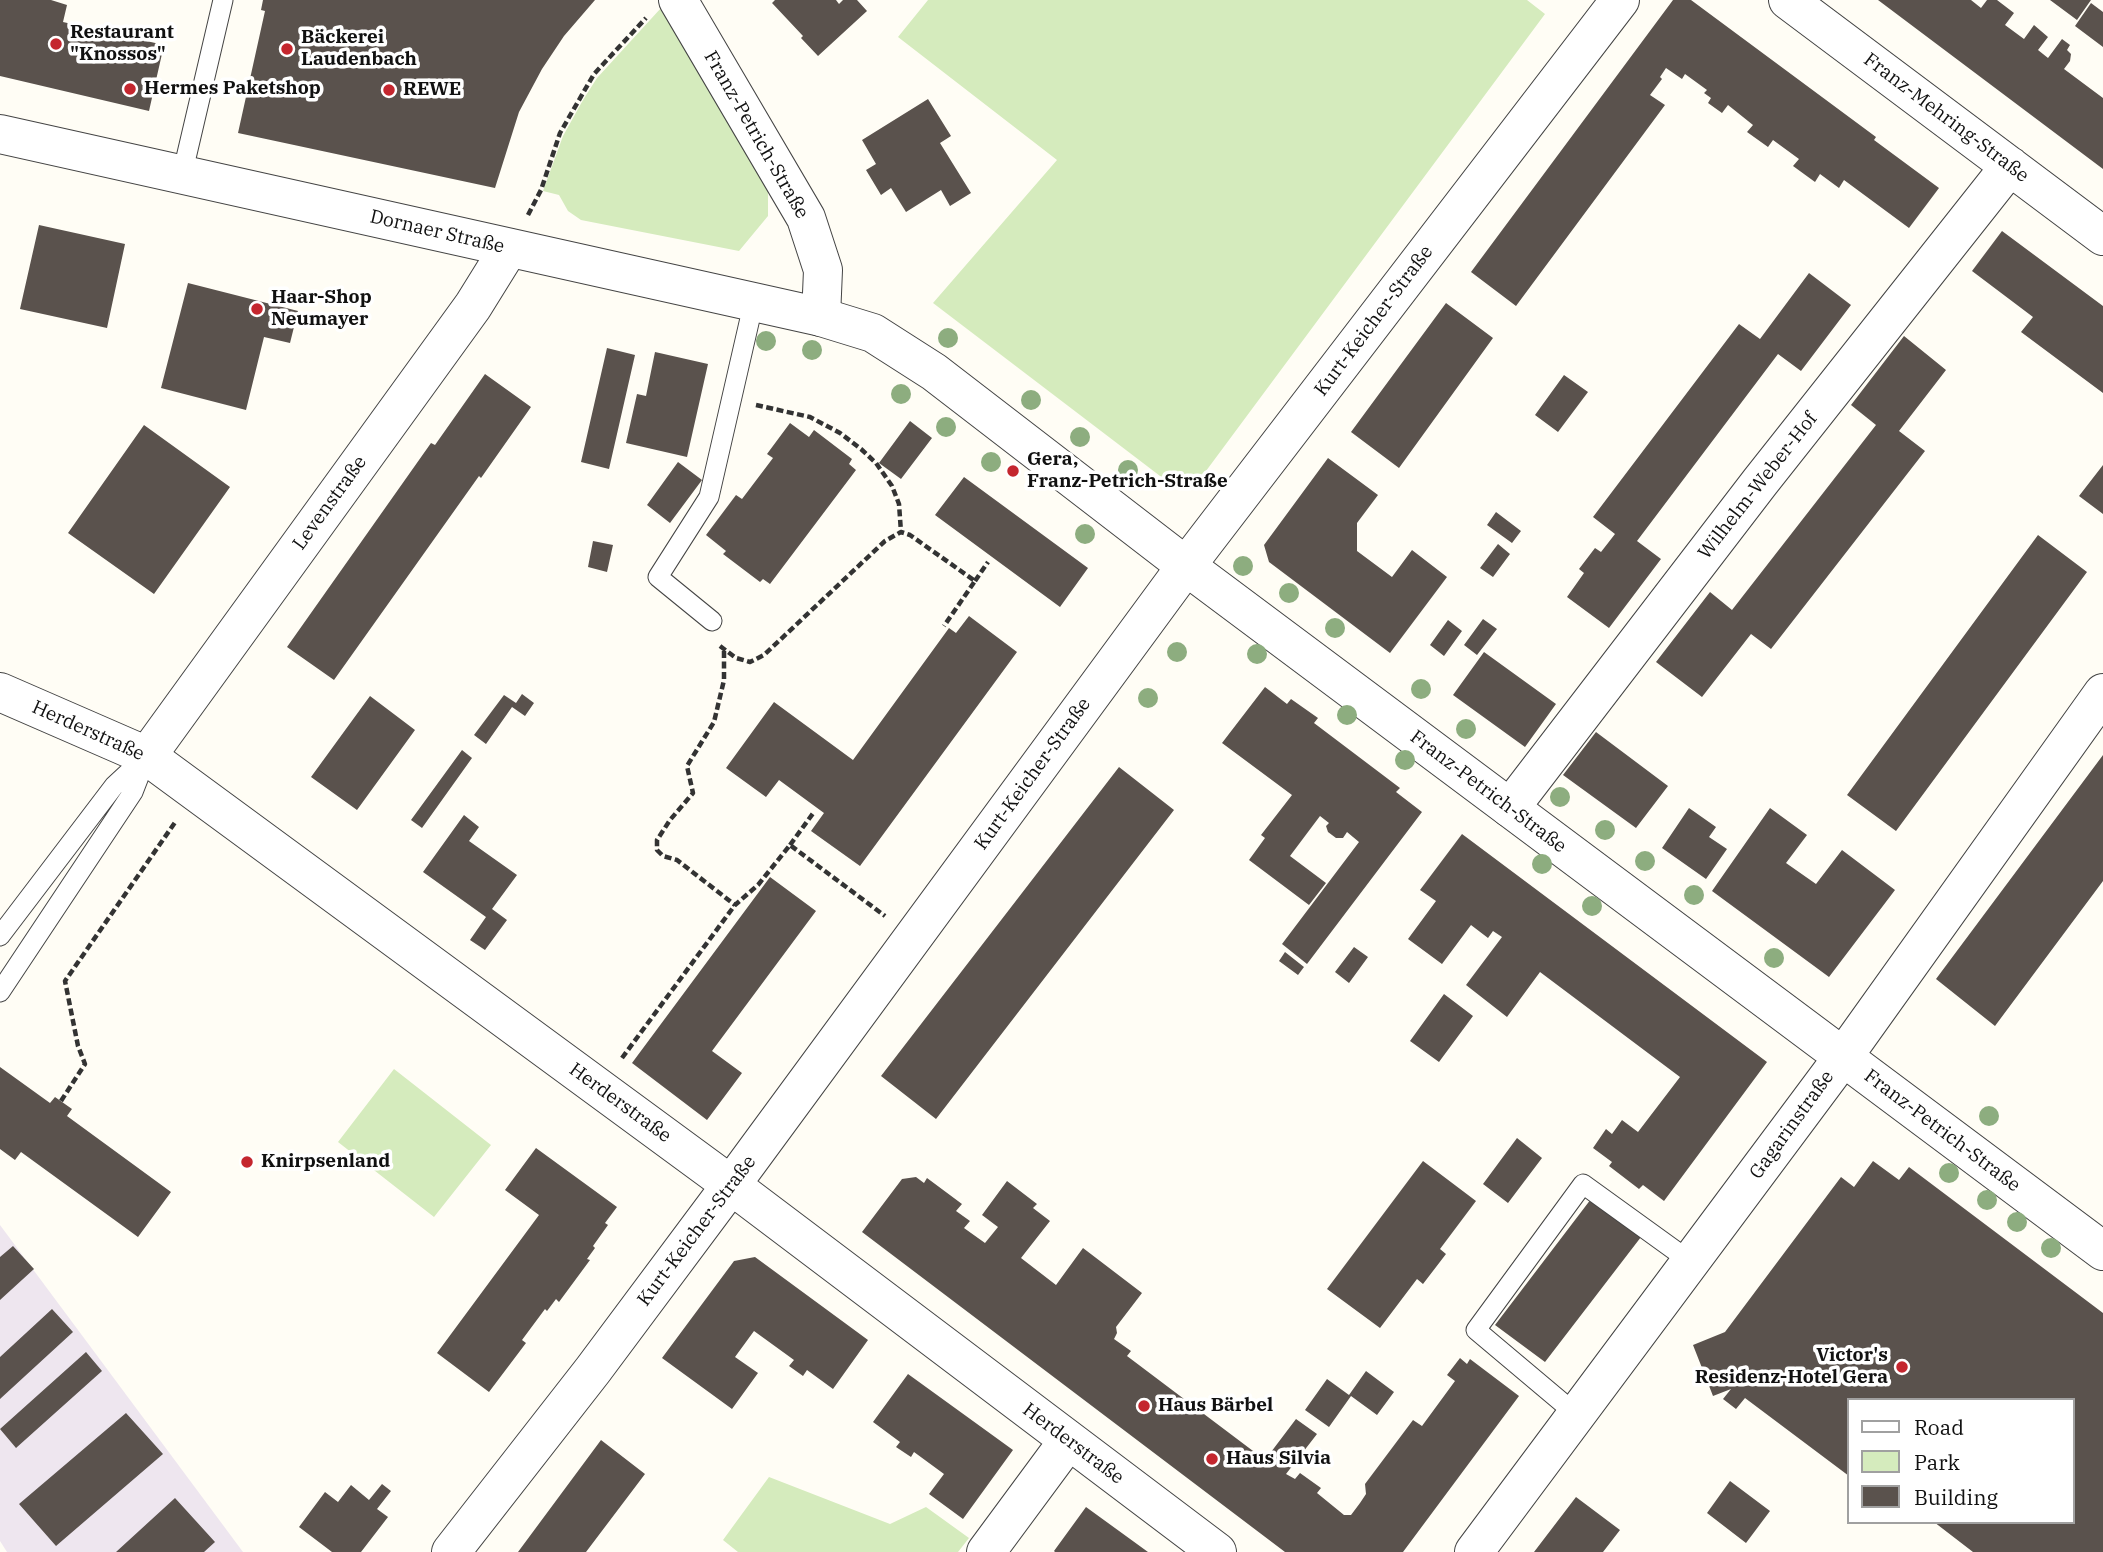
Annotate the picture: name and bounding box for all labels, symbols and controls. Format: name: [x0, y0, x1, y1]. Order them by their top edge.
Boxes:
place label: Restaurant "Knossos": [70, 22, 174, 66]
place label: Bäckerei Laudenbach: [301, 27, 417, 71]
marker: Restaurant "Knossos": [48, 36, 64, 52]
marker: Bäckerei Laudenbach: [279, 41, 295, 57]
street label: Franz-Petrich-Straße: [699, 47, 813, 223]
street label: Franz-Mehring-Straße: [1859, 49, 2033, 187]
place label: Hermes Paketshop: [144, 78, 321, 100]
place label: REWE: [403, 79, 461, 101]
marker: Hermes Paketshop: [122, 81, 138, 97]
marker: REWE: [381, 82, 397, 98]
street label: Dornaer Straße: [368, 205, 506, 259]
street label: Kurt-Keicher-Straße: [1310, 241, 1438, 401]
place label: Haar-Shop Neumayer: [271, 287, 372, 331]
marker: Haar-Shop Neumayer: [249, 301, 265, 317]
street label: Wilhelm-Weber-Hof: [1694, 408, 1822, 564]
place label: Gera, Franz-Petrich-Straße: [1027, 449, 1228, 493]
street label: Levenstraße: [288, 451, 372, 555]
marker: Gera, Franz-Petrich-Straße: [1005, 463, 1021, 479]
street label: Kurt-Keicher-Straße: [970, 694, 1096, 854]
street label: Herderstraße: [28, 696, 148, 766]
street label: Franz-Petrich-Straße: [1405, 726, 1571, 858]
street label: Herderstraße: [564, 1058, 676, 1148]
street label: Franz-Petrich-Straße: [1859, 1065, 2025, 1197]
street label: Gagarinstraße: [1745, 1066, 1839, 1184]
place label: Knirpsenland: [261, 1151, 390, 1173]
street label: Kurt-Keicher-Straße: [633, 1151, 761, 1311]
marker: Knirpsenland: [239, 1154, 255, 1170]
place label: Victor's Residenz-Hotel Gera: [1695, 1345, 1888, 1389]
marker: Victor's Residenz-Hotel Gera: [1894, 1359, 1910, 1375]
place label: Haus Bärbel: [1158, 1395, 1273, 1417]
marker: Haus Bärbel: [1136, 1398, 1152, 1414]
legend: [1848, 1398, 2075, 1524]
street label: Herderstraße: [1018, 1399, 1128, 1489]
text: Road: [1914, 1413, 1964, 1441]
place label: Haus Silvia: [1226, 1448, 1331, 1470]
text: Park: [1914, 1448, 1960, 1476]
marker: Haus Silvia: [1204, 1451, 1220, 1467]
text: Building: [1914, 1483, 1998, 1511]

